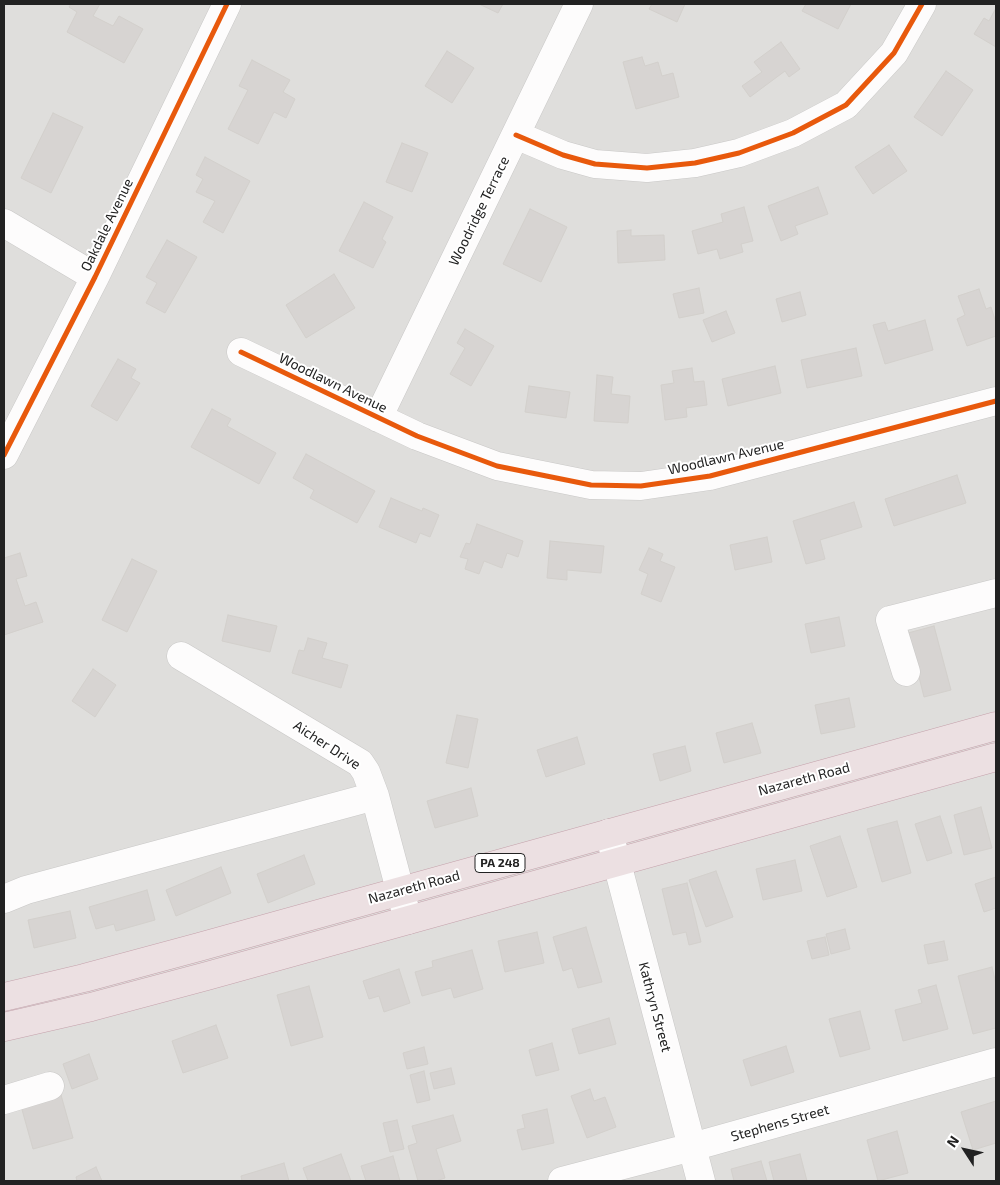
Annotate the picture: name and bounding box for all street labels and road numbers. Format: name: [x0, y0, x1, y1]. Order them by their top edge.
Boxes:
street label: Woodridge Terrace: [445, 154, 513, 268]
street label: Oakdale Avenue: [77, 176, 137, 274]
street label: Woodlawn Avenue: [276, 349, 390, 417]
street label: Woodlawn Avenue: [666, 435, 786, 479]
street label: Aicher Drive: [290, 717, 364, 773]
street label: Nazareth Road: [756, 759, 852, 799]
road number: PA 248: [475, 854, 525, 872]
street label: Nazareth Road: [366, 867, 462, 907]
street label: Kathryn Street: [635, 960, 675, 1054]
street label: Stephens Street: [729, 1101, 831, 1145]

